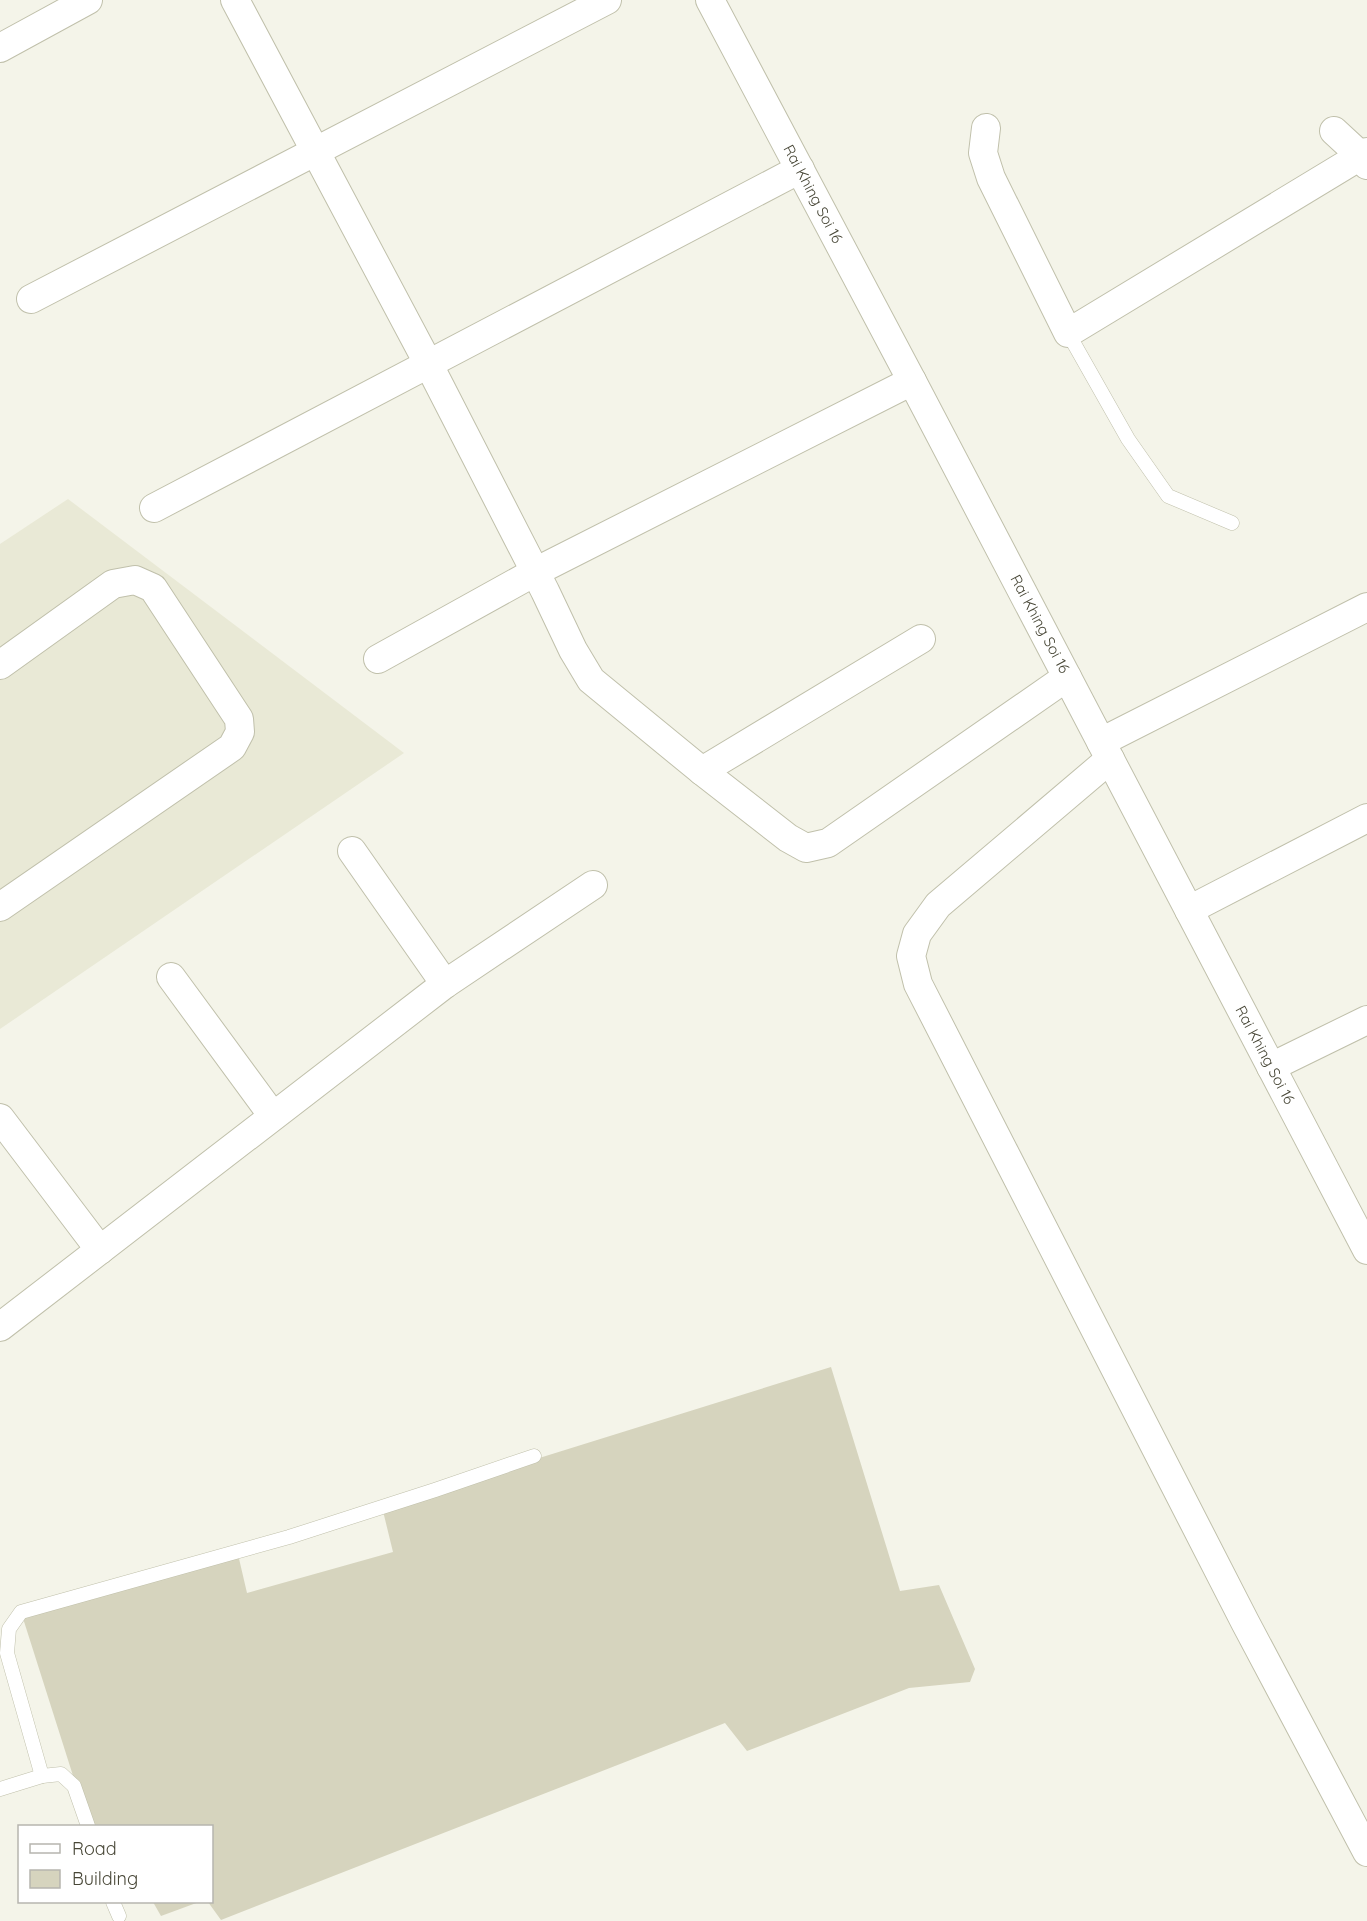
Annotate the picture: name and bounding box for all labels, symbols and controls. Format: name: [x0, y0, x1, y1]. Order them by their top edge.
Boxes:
street label: Rai Khing Soi 16: [779, 141, 847, 246]
street label: Rai Khing Soi 16: [1006, 571, 1074, 676]
street label: Rai Khing Soi 16: [1231, 1002, 1299, 1107]
legend: [18, 1825, 213, 1903]
text: Road: [72, 1837, 117, 1860]
text: Building: [72, 1867, 138, 1890]

